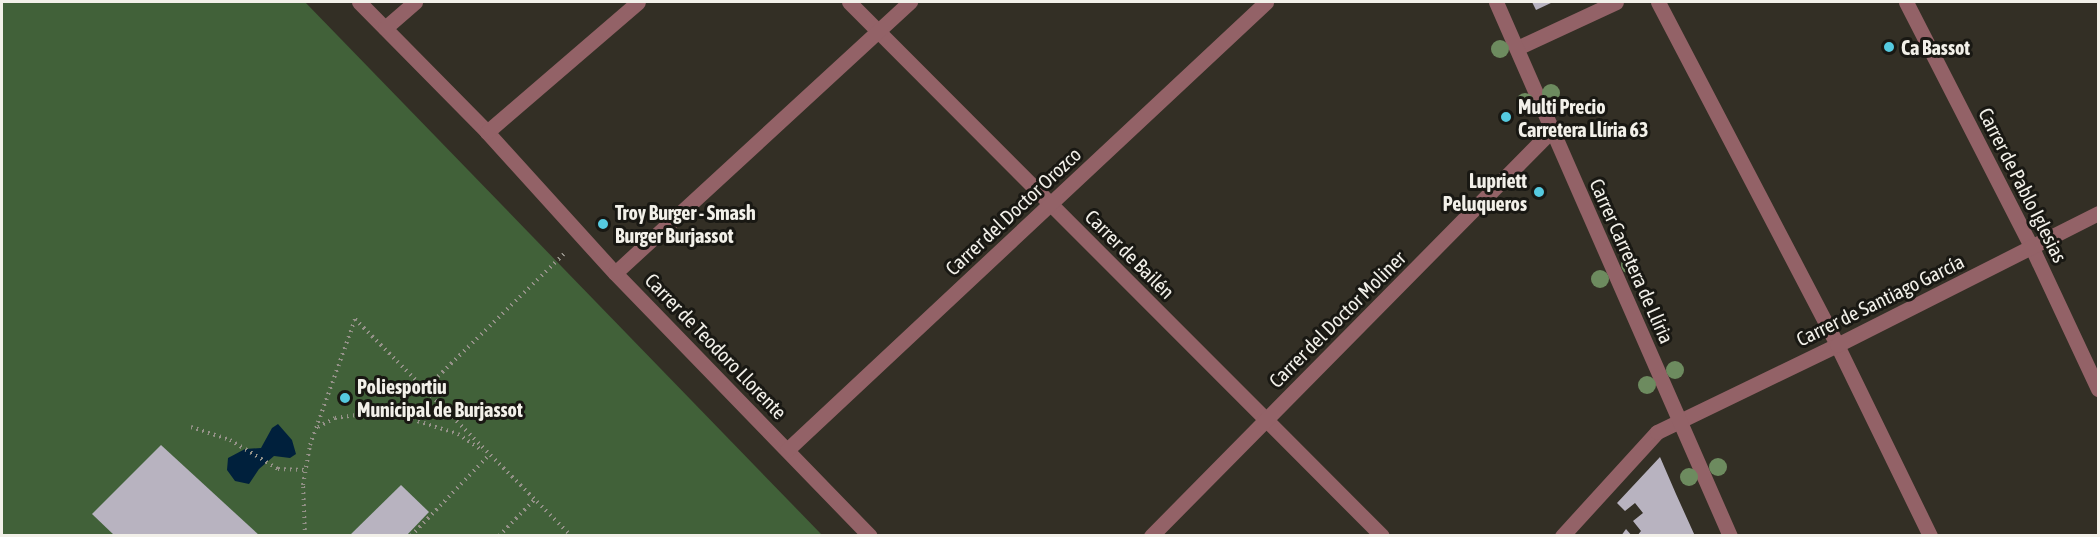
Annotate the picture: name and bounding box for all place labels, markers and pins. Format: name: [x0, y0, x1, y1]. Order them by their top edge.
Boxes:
place label: Ca Bassot: [1901, 35, 1970, 59]
marker: Ca Bassot: [1882, 40, 1896, 54]
place label: Multi Precio Carretera Llíria 63: [1518, 94, 1648, 141]
marker: Multi Precio Carretera Llíria 63: [1499, 110, 1513, 124]
place label: Lupriett Peluqueros: [1443, 168, 1527, 215]
marker: Lupriett Peluqueros: [1532, 185, 1546, 199]
place label: Troy Burger - Smash Burger Burjassot: [615, 201, 756, 248]
marker: Troy Burger - Smash Burger Burjassot: [596, 217, 610, 231]
place label: Poliesportiu Municipal de Burjassot: [357, 374, 523, 421]
marker: Poliesportiu Municipal de Burjassot: [338, 391, 352, 405]

